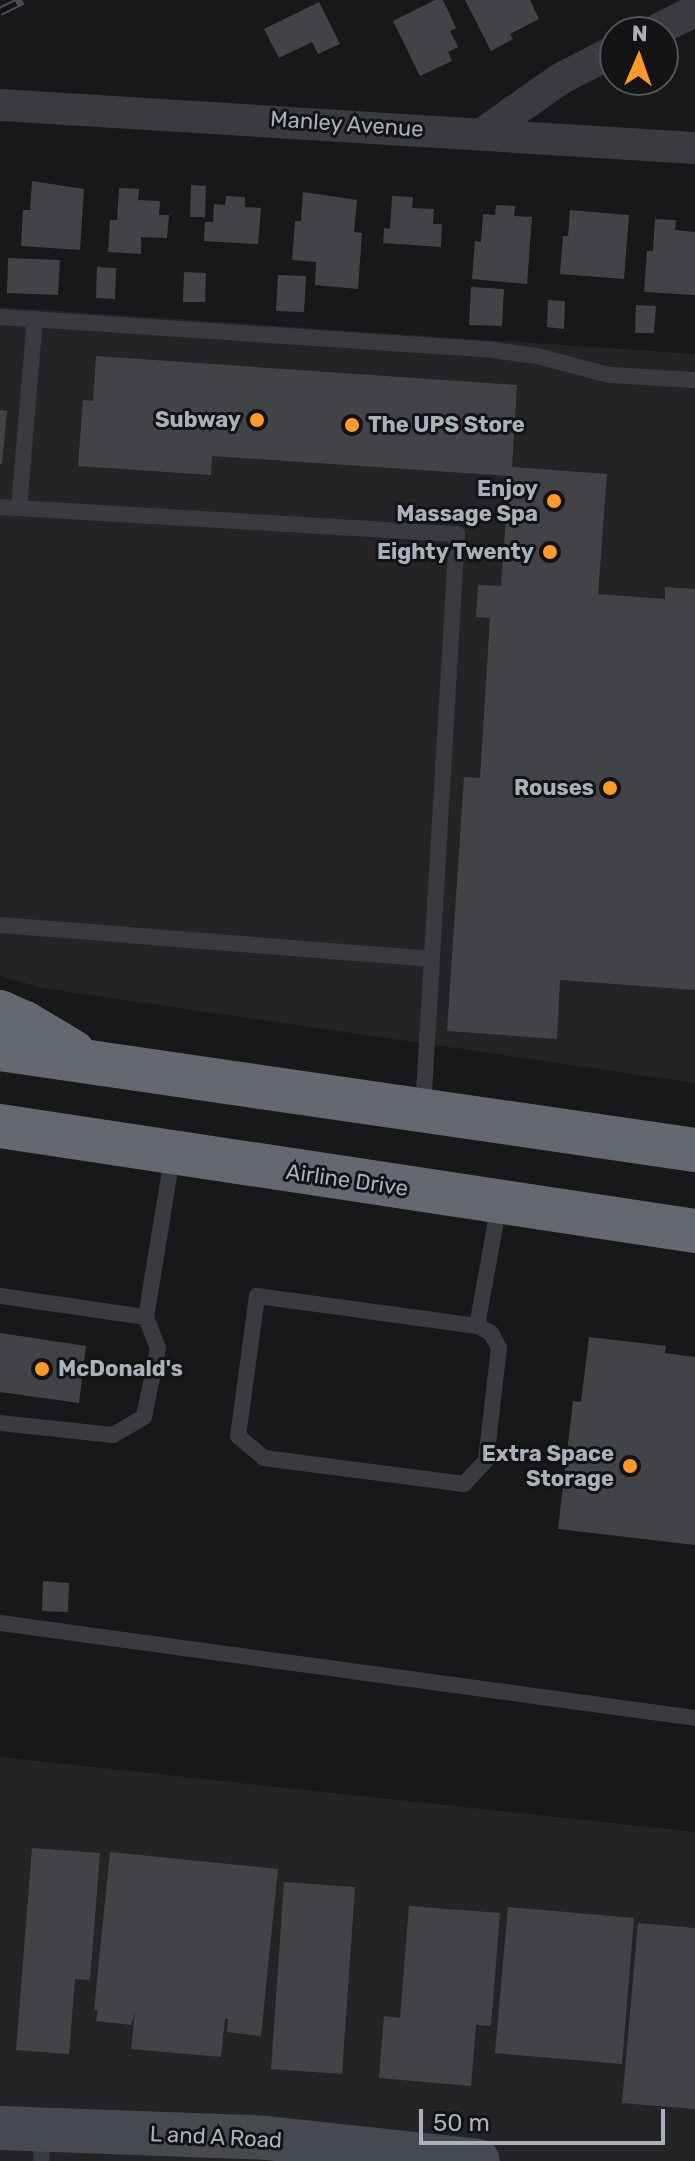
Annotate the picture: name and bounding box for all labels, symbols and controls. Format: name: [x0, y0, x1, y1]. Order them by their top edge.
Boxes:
north arrow: [599, 16, 679, 96]
text: N: [631, 20, 648, 47]
street label: Manley Avenue: [269, 105, 425, 143]
place label: Subway: [155, 407, 241, 433]
marker: Subway: [248, 411, 266, 429]
place label: The UPS Store: [368, 412, 525, 438]
marker: The UPS Store: [343, 416, 361, 434]
place label: Enjoy Massage Spa: [396, 475, 538, 526]
marker: Enjoy Massage Spa: [545, 492, 563, 510]
place label: Eighty Twenty: [376, 539, 534, 565]
marker: Eighty Twenty: [541, 543, 559, 561]
place label: Rouses: [514, 775, 594, 801]
marker: Rouses: [601, 779, 619, 797]
street label: Airline Drive: [284, 1158, 410, 1202]
place label: McDonald's: [58, 1356, 183, 1382]
marker: McDonald's: [33, 1360, 51, 1378]
place label: Extra Space Storage: [482, 1440, 614, 1492]
marker: Extra Space Storage: [621, 1457, 639, 1475]
scale bar: [423, 2093, 669, 2143]
text: 50 m: [433, 2109, 490, 2137]
street label: L and A Road: [148, 2120, 284, 2154]

